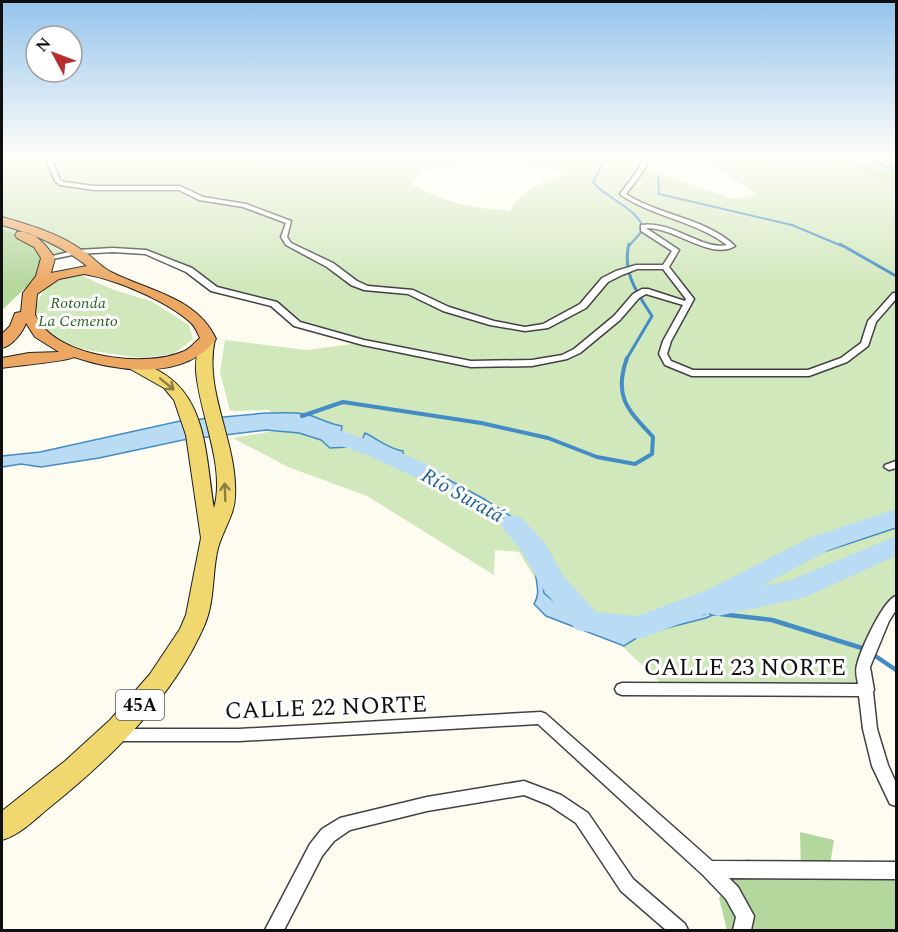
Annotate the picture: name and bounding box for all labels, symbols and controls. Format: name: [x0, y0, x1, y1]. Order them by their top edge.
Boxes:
north arrow: [24, 24, 84, 84]
text: N: [30, 32, 57, 58]
park label: Rotonda La Cemento: [38, 291, 118, 333]
one-way arrow: [159, 377, 174, 391]
water label: Río Suratá: [415, 460, 510, 532]
one-way arrow: [220, 482, 231, 502]
street label: CALLE 23 NORTE: [644, 650, 846, 686]
street label: CALLE 22 NORTE: [224, 686, 428, 730]
road number: 45A: [116, 690, 164, 720]

